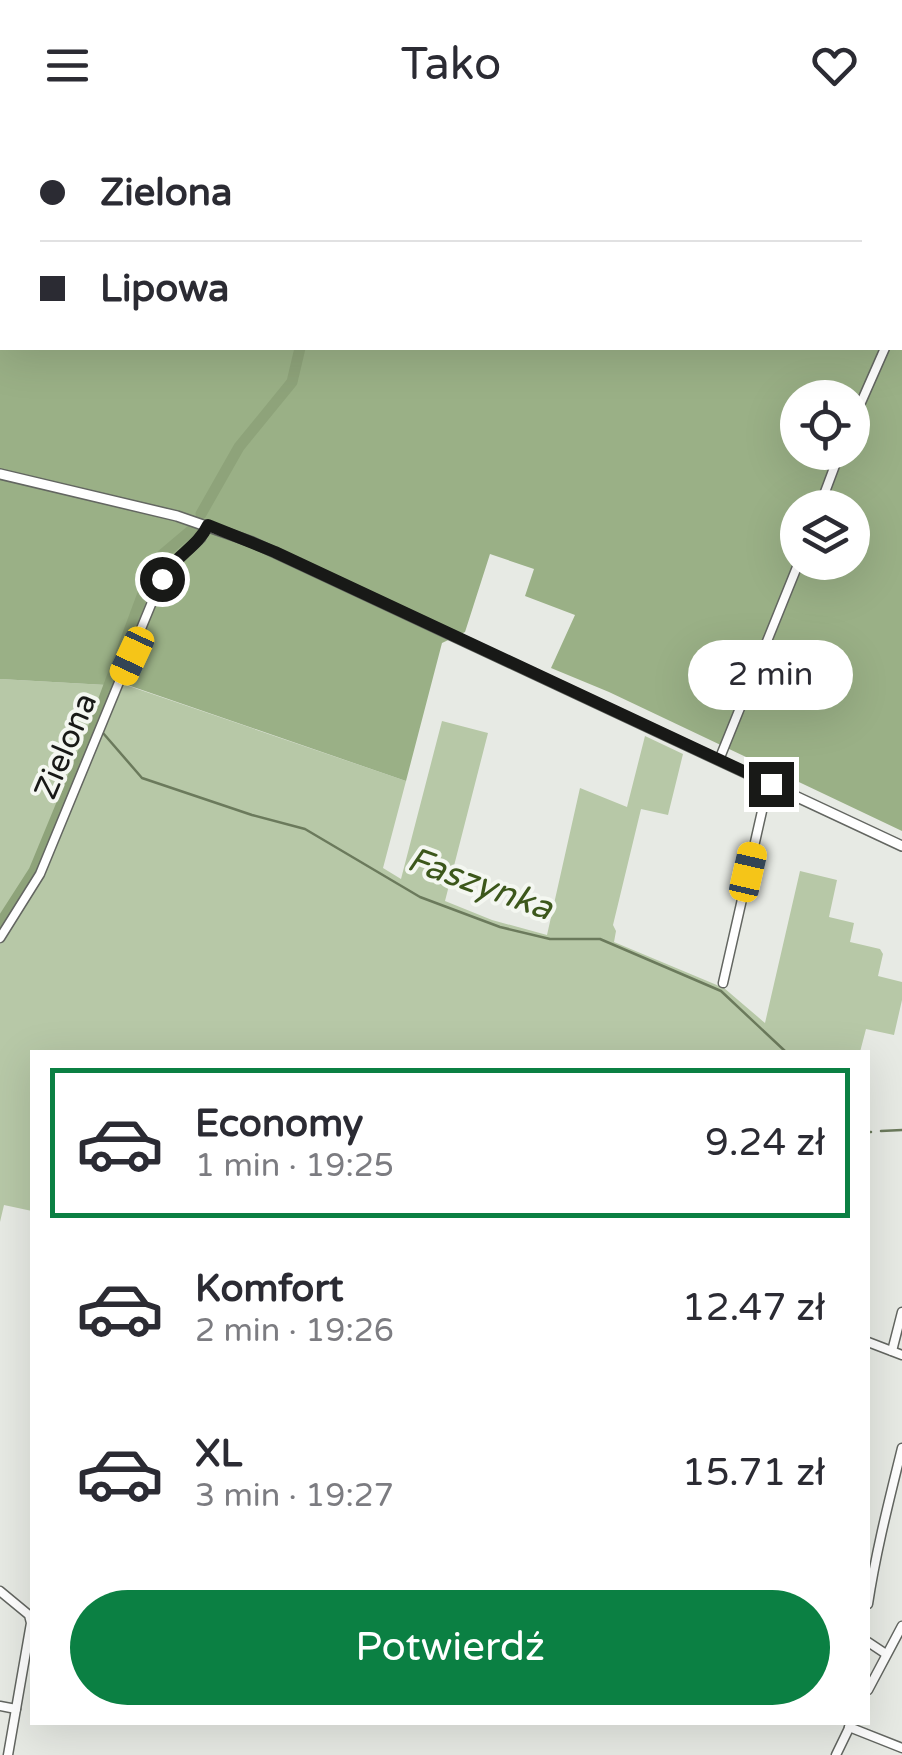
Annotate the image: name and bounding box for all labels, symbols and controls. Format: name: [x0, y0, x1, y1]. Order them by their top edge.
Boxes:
icon: menu: [40, 38, 95, 93]
text: Tako: [401, 38, 501, 92]
icon: heart: [807, 38, 862, 93]
text: Zielona: [100, 170, 232, 216]
text: Lipowa: [100, 266, 229, 312]
map controls: [780, 380, 870, 580]
button: locate: [780, 380, 870, 470]
button: layers: [780, 490, 870, 580]
route start: [140, 557, 185, 602]
car: [106, 622, 158, 690]
callout: 2 min: [688, 639, 854, 709]
text: 2 min: [728, 656, 813, 694]
street label: Zielona: [27, 687, 105, 805]
route end: [749, 762, 794, 807]
water label: Faszynka: [402, 838, 559, 930]
car: [727, 839, 769, 905]
icon: car: [75, 1098, 165, 1188]
text: Economy: [195, 1101, 363, 1147]
text: 9.24 zł: [705, 1120, 825, 1166]
text: 1 min · 19:25: [195, 1147, 394, 1185]
icon: car: [75, 1263, 165, 1353]
text: Komfort: [195, 1266, 344, 1312]
text: 12.47 zł: [682, 1285, 825, 1331]
text: 2 min · 19:26: [195, 1312, 394, 1350]
icon: car: [75, 1428, 165, 1518]
text: XL: [195, 1431, 242, 1477]
text: 15.71 zł: [682, 1450, 825, 1496]
text: 3 min · 19:27: [195, 1477, 394, 1515]
button: Potwierdź: [70, 1590, 830, 1705]

